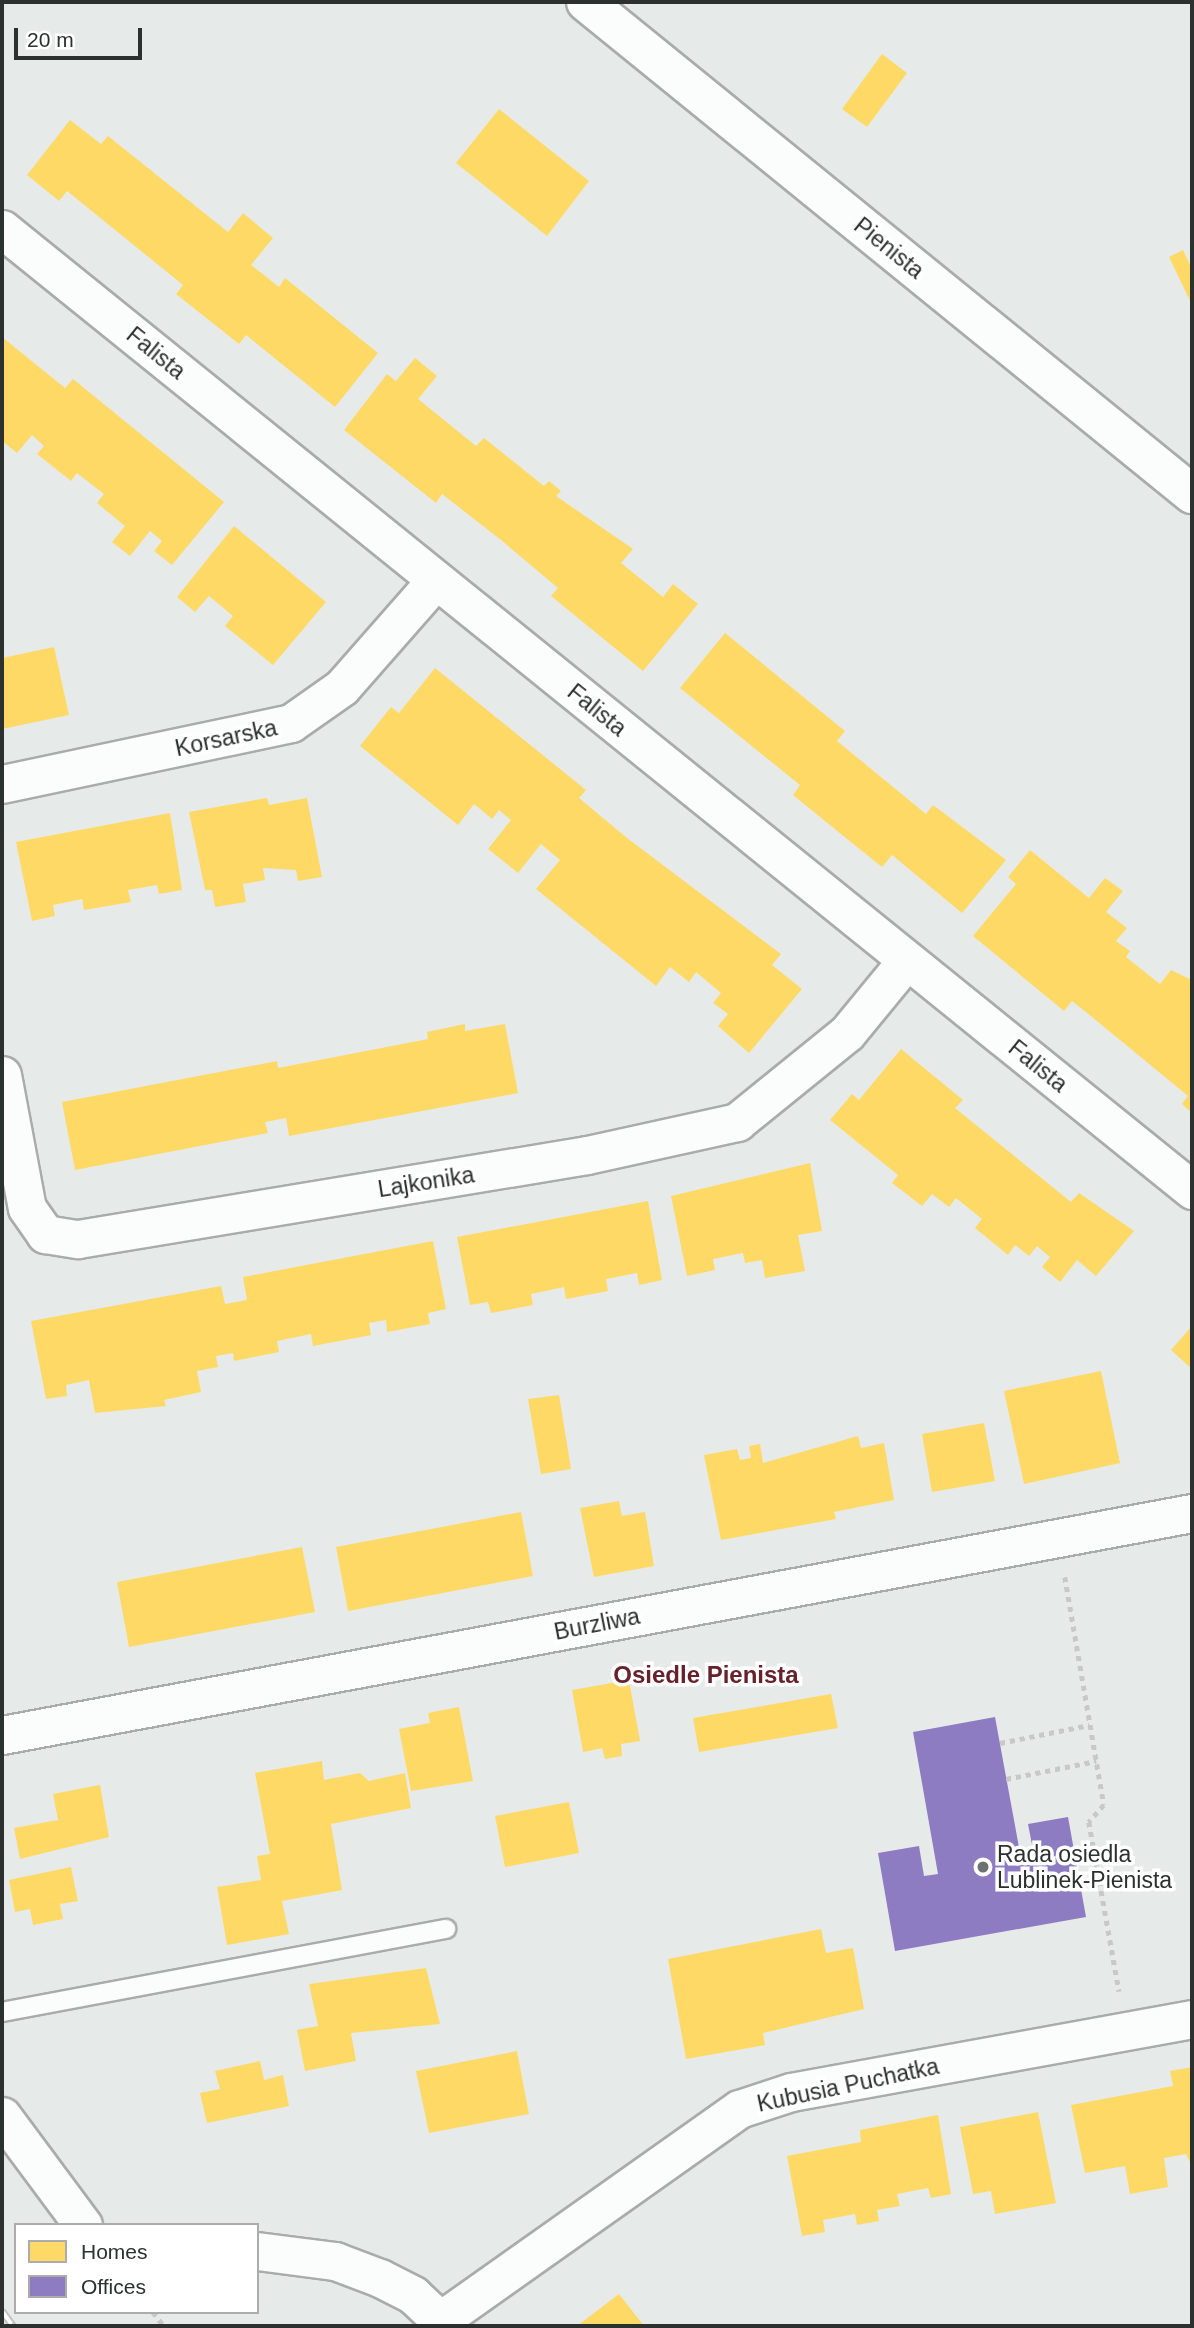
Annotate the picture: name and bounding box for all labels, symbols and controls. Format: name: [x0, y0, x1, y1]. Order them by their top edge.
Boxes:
scale bar: [18, 14, 145, 58]
text: 20 m: [27, 28, 74, 51]
street label: Pienista: [849, 212, 929, 284]
street label: Falista: [121, 321, 191, 385]
street label: Falista: [562, 678, 632, 742]
street label: Korsarska: [172, 714, 280, 762]
street label: Falista: [1003, 1034, 1073, 1098]
street label: Lajkonika: [376, 1161, 476, 1203]
street label: Burzliwa: [552, 1602, 642, 1646]
district label: Osiedle Pienista: [613, 1661, 799, 1689]
place label: Rada osiedla Lublinek-Pienista: [997, 1840, 1172, 1894]
marker: Rada osiedla Lublinek-Pienista: [975, 1859, 991, 1875]
street label: Kubusia Puchatka: [754, 2052, 942, 2118]
legend: [14, 2223, 259, 2314]
text: Homes: [81, 2240, 148, 2263]
text: Offices: [81, 2275, 146, 2298]

